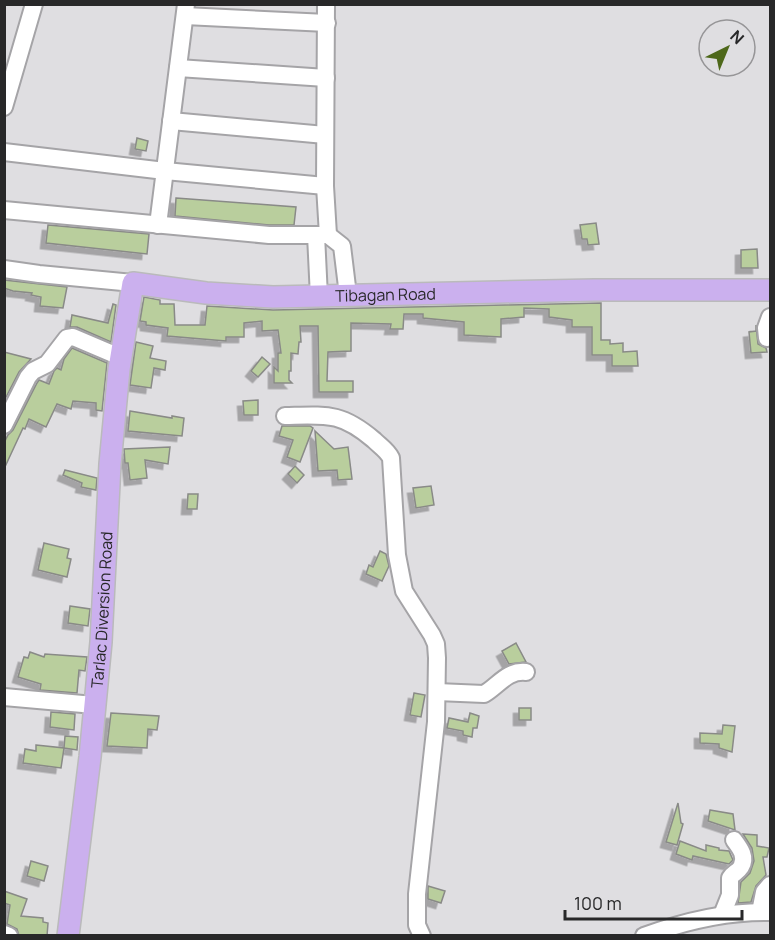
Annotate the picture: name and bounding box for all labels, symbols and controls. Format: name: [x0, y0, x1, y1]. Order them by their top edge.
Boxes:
north arrow: [697, 18, 757, 78]
text: N: [726, 25, 749, 49]
street label: Tibagan Road: [335, 282, 436, 307]
street label: Tarlac Diversion Road: [86, 531, 118, 689]
scale bar: [565, 883, 742, 921]
text: 100 m: [574, 891, 622, 915]

